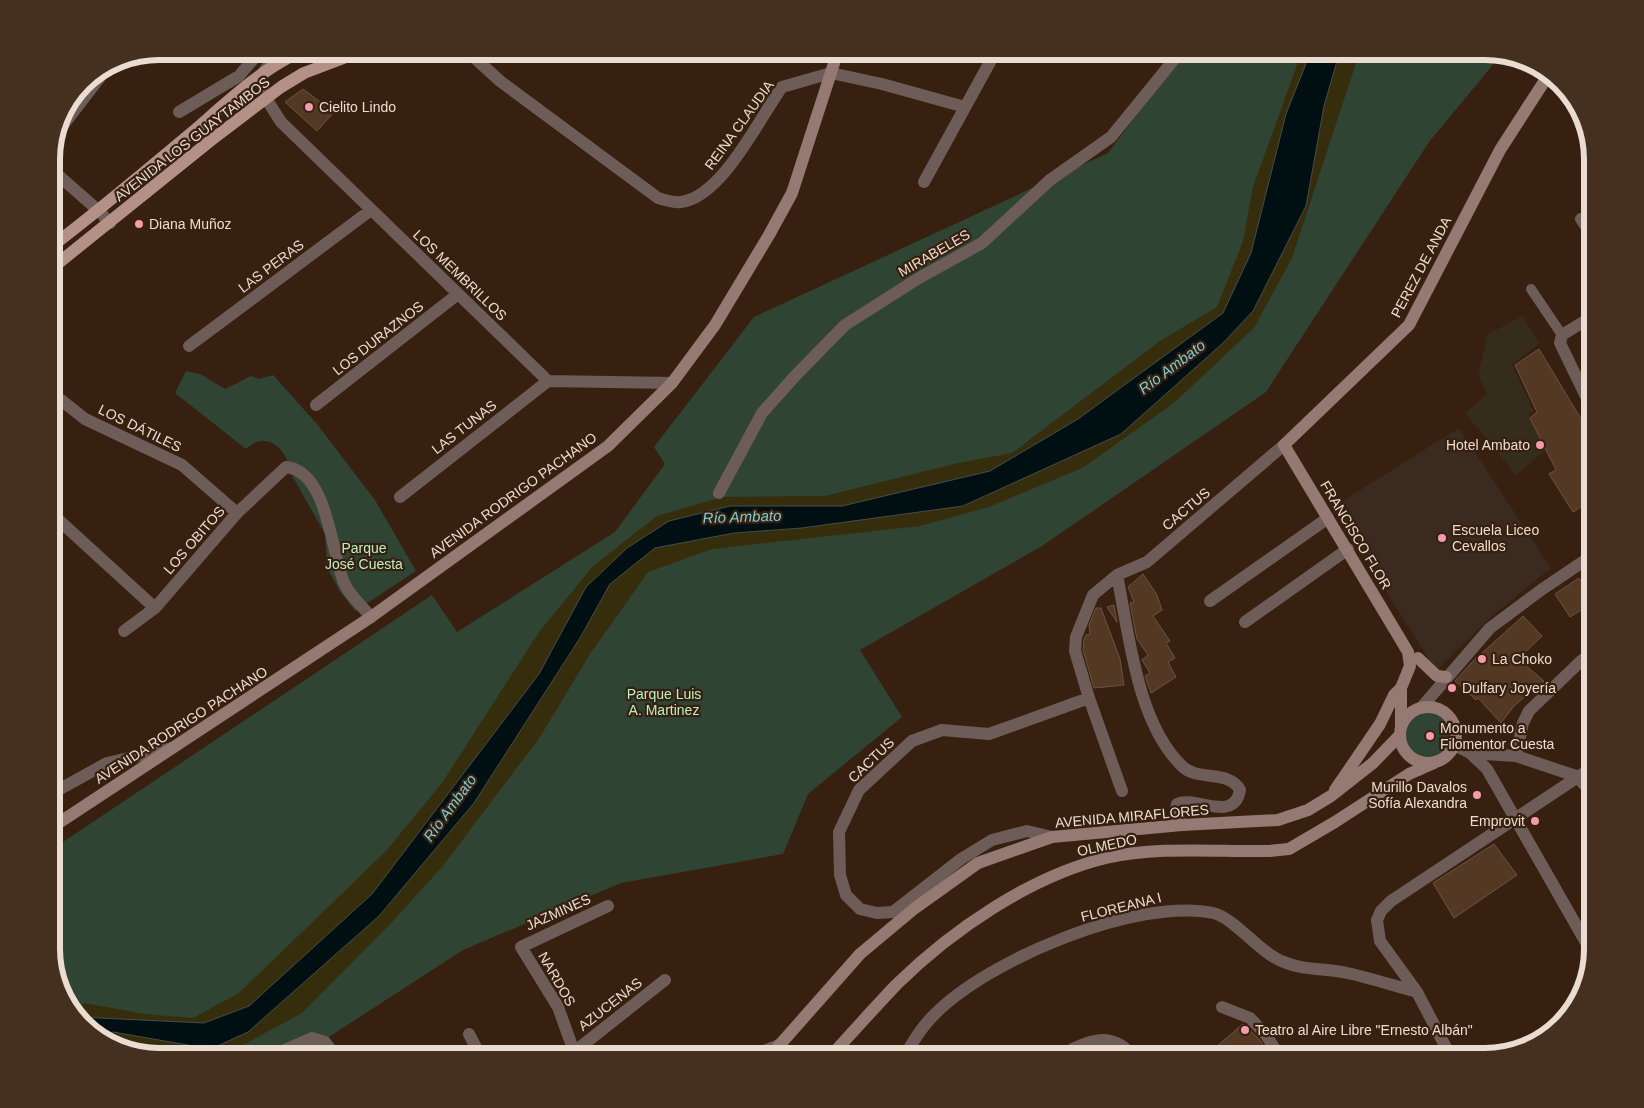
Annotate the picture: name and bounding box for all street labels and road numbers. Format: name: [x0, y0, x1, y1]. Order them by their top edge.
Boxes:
street label: AVENIDA LOS GUAYTAMBOS: [111, 74, 273, 204]
street label: REINA CLAUDIA: [701, 77, 777, 173]
street label: PEREZ DE ANDA: [1388, 213, 1455, 320]
street label: LOS MEMBRILLOS: [410, 226, 510, 324]
street label: MIRABELES: [895, 226, 973, 280]
street label: LAS PERAS: [235, 236, 307, 296]
street label: LOS DURAZNOS: [330, 298, 426, 378]
street label: LAS TUNAS: [429, 397, 499, 457]
street label: LOS DÁTILES: [96, 401, 184, 455]
street label: AVENIDA RODRIGO PACHANO: [426, 429, 600, 561]
street label: FRANCISCO FLOR: [1317, 478, 1395, 592]
street label: CACTUS: [1159, 484, 1213, 534]
street label: LOS OBITOS: [160, 503, 228, 577]
street label: AVENIDA RODRIGO PACHANO: [92, 663, 270, 787]
street label: CACTUS: [845, 734, 897, 786]
street label: AVENIDA MIRAFLORES: [1054, 801, 1210, 831]
street label: OLMEDO: [1076, 831, 1138, 859]
street label: FLOREANA I: [1079, 889, 1163, 925]
street label: JAZMINES: [523, 891, 593, 933]
street label: NARDOS: [535, 949, 579, 1009]
street label: AZUCENAS: [575, 974, 645, 1034]

